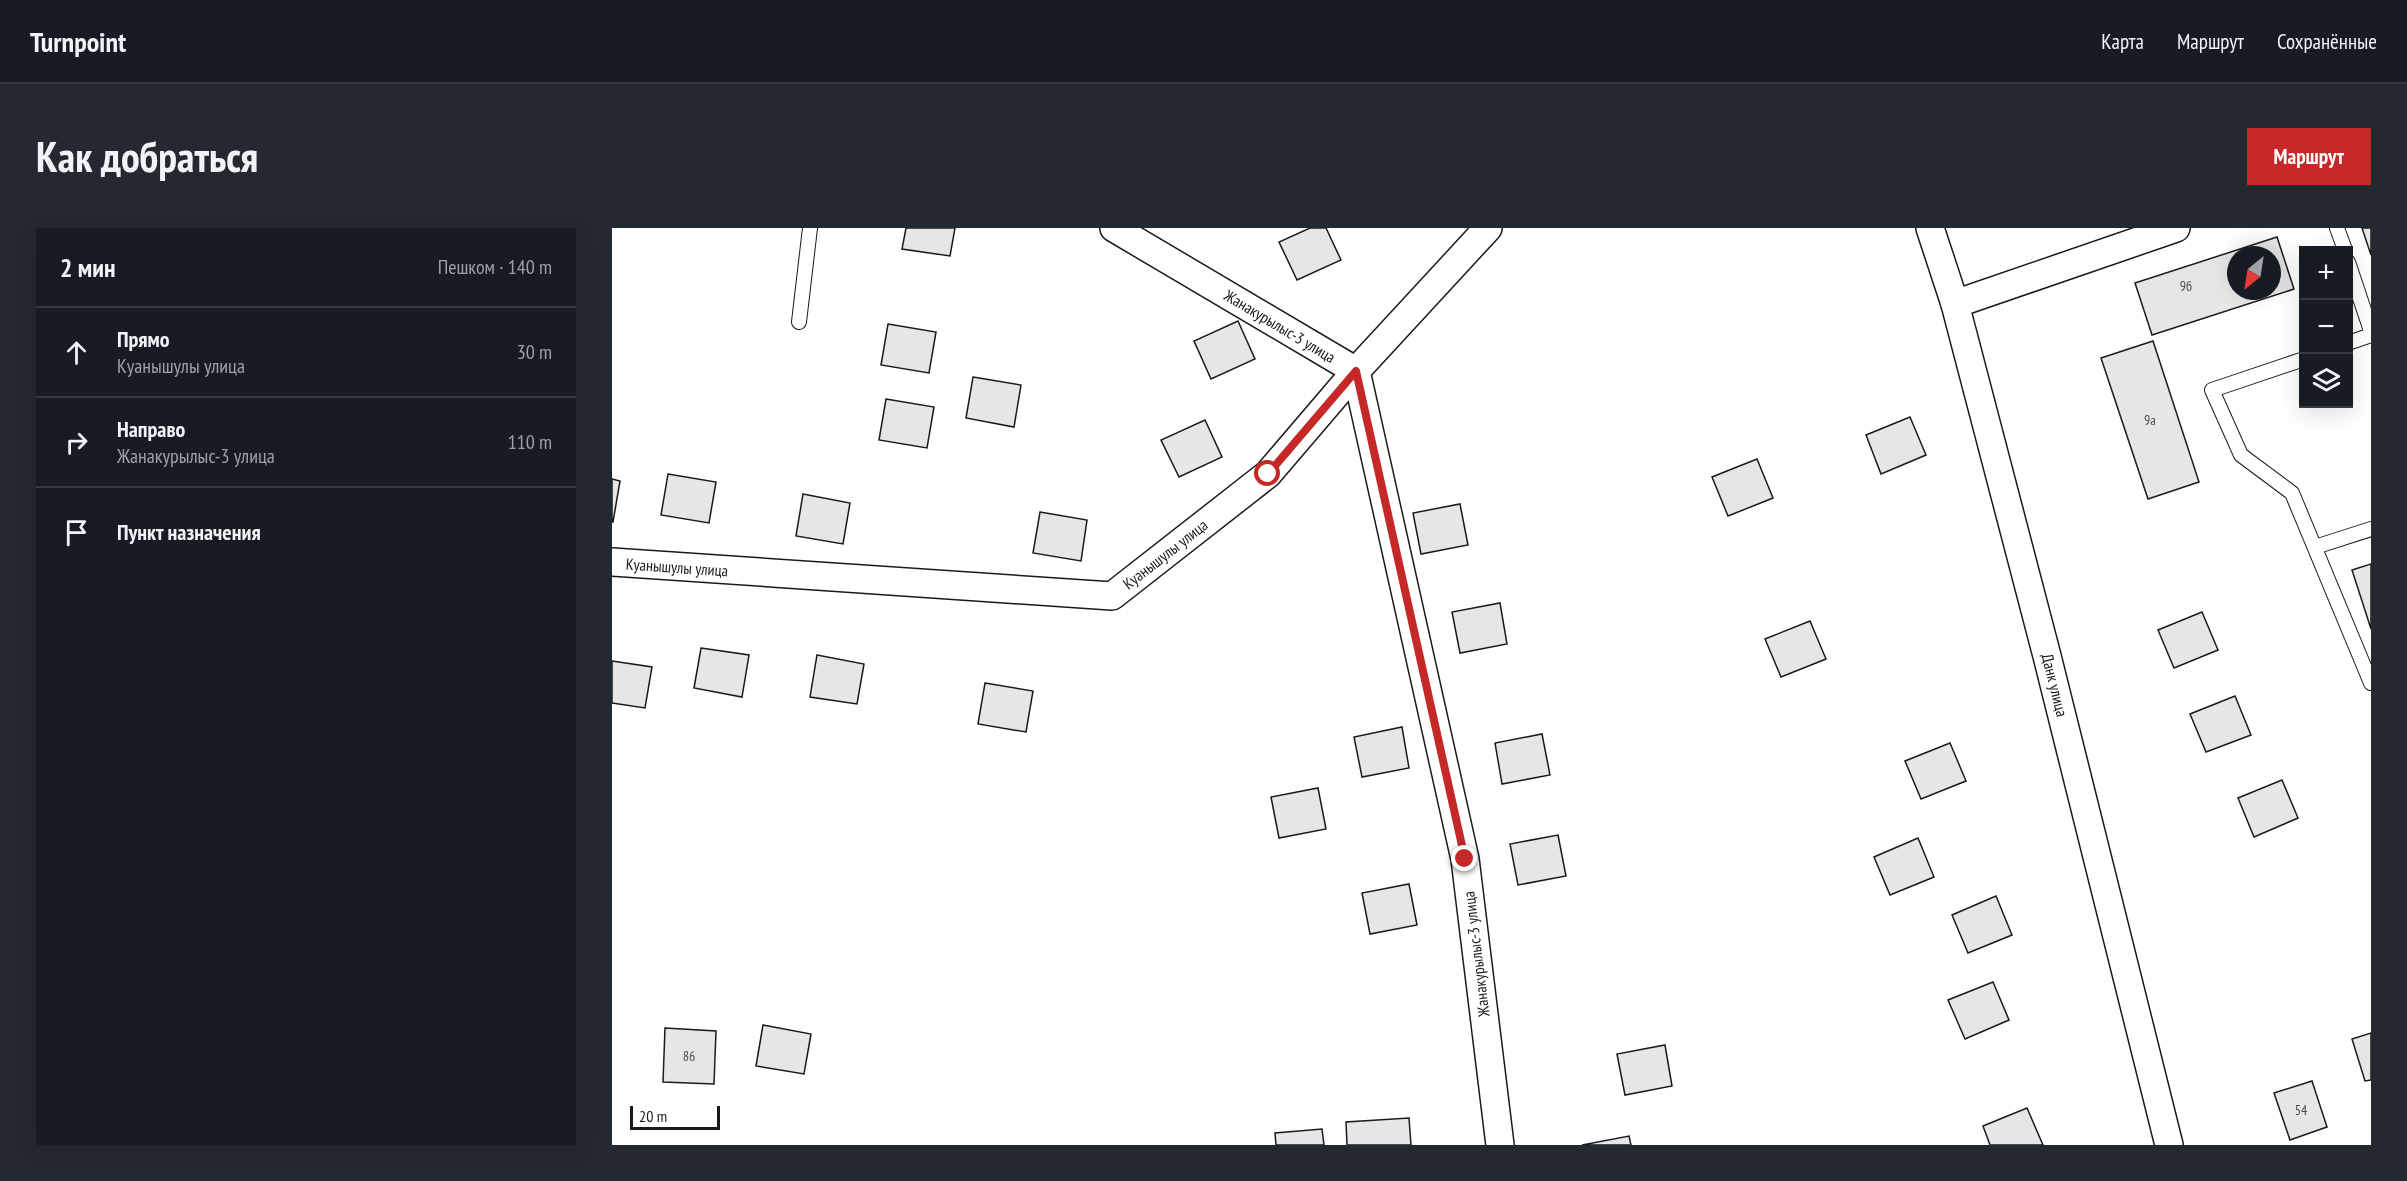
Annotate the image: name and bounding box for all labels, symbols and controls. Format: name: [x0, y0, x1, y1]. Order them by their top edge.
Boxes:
text: Turnpoint: [30, 23, 126, 60]
text: Карта: [2101, 28, 2144, 55]
text: Маршрут: [2177, 28, 2244, 55]
text: Сохранённые: [2277, 28, 2377, 55]
button: Маршрут: [2247, 128, 2371, 185]
text: Как добраться: [36, 129, 258, 184]
north arrow: [2227, 246, 2281, 300]
map controls: [2299, 246, 2353, 408]
button: +: [2299, 246, 2353, 300]
text: 2 мин: [60, 251, 115, 284]
text: Пешком · 140 m: [438, 254, 552, 280]
house number: 9б: [2180, 277, 2192, 295]
street label: Жанакурылыс-3 улица: [1220, 284, 1339, 367]
button: −: [2299, 300, 2353, 354]
text: Прямо: [117, 325, 170, 353]
icon: ahead: [60, 336, 93, 369]
text: 30 m: [517, 339, 552, 365]
text: Куанышулы улица: [117, 353, 245, 379]
button: layers: [2299, 354, 2353, 408]
house number: 9а: [2144, 411, 2156, 429]
text: Направо: [117, 415, 185, 443]
icon: right: [60, 426, 93, 459]
text: 110 m: [508, 429, 552, 455]
text: Жанакурылыс-3 улица: [117, 443, 275, 469]
route start: [1254, 460, 1280, 486]
street label: Куанышулы улица: [1119, 515, 1211, 593]
icon: arrive: [60, 516, 93, 549]
text: Пункт назначения: [117, 518, 261, 546]
street label: Куанышулы улица: [625, 553, 729, 581]
street label: Данк улица: [2038, 651, 2072, 719]
route end: [1451, 845, 1477, 871]
street label: Жанакурылыс-3 улица: [1458, 890, 1494, 1019]
house number: 86: [683, 1047, 695, 1065]
house number: 54: [2295, 1101, 2308, 1119]
scale bar: [630, 1103, 720, 1130]
text: 20 m: [639, 1106, 667, 1126]

